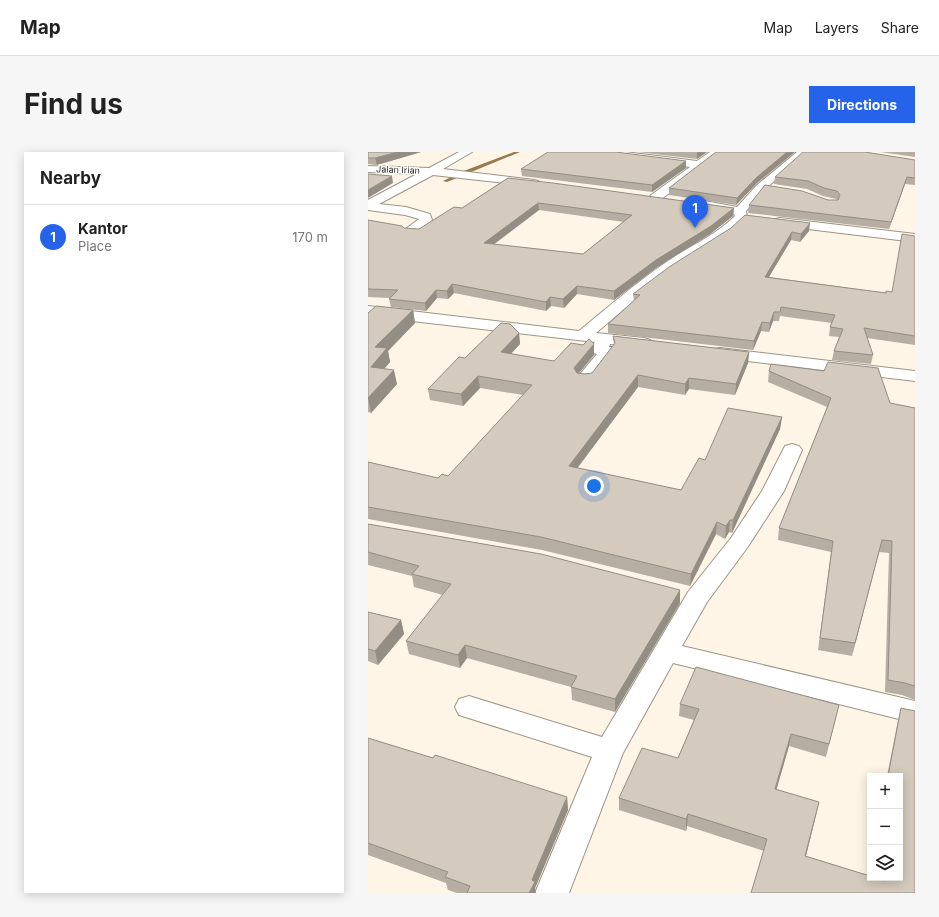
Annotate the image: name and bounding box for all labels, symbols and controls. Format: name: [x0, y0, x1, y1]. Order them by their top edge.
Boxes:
text: Map: [20, 16, 61, 39]
text: Map: [764, 19, 793, 36]
text: Layers: [815, 19, 859, 36]
text: Share: [881, 19, 919, 36]
button: Directions: [809, 86, 915, 123]
text: Find us: [24, 87, 123, 121]
street label: Jalan Irian: [376, 163, 420, 176]
text: Nearby: [40, 168, 101, 188]
pin: 1: [682, 195, 708, 228]
text: Kantor: [78, 219, 128, 238]
text: 1: [50, 229, 56, 245]
text: 170 m: [292, 229, 328, 245]
text: Place: [78, 238, 112, 254]
your location: [584, 476, 604, 496]
map controls: [867, 773, 903, 881]
button: +: [867, 773, 903, 809]
button: −: [867, 809, 903, 845]
button: layers: [867, 845, 903, 881]

